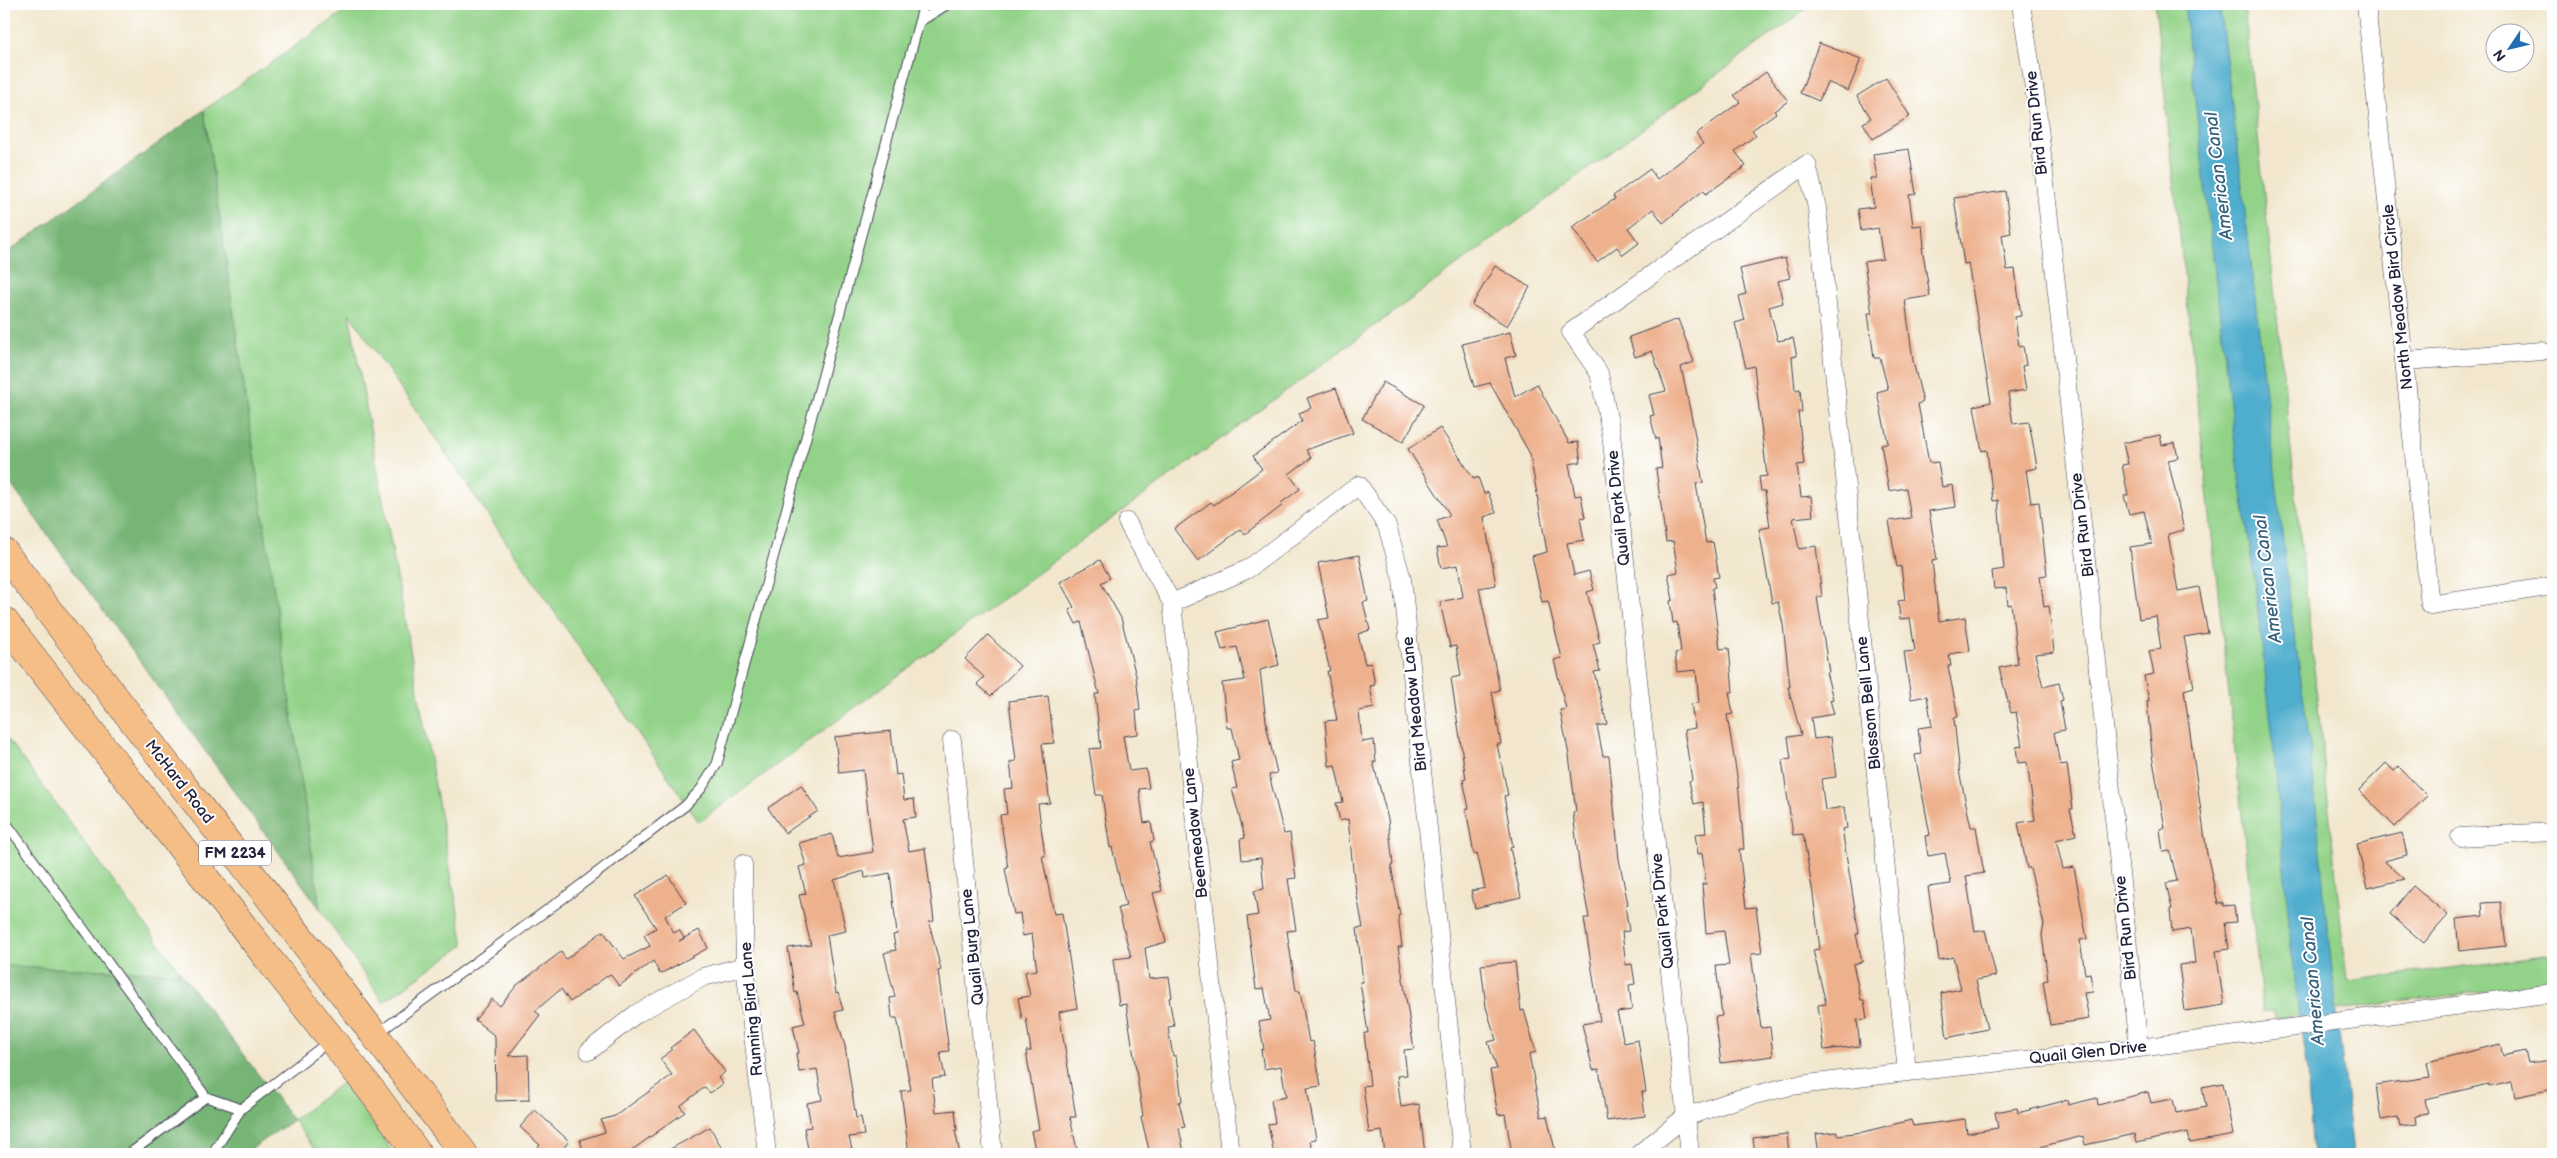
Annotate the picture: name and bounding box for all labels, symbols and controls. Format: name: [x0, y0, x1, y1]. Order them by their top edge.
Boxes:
north arrow: [2484, 22, 2534, 72]
text: N: [2490, 46, 2510, 64]
street label: Bird Run Drive: [2022, 69, 2052, 176]
water label: American Canal: [2201, 110, 2237, 242]
street label: North Meadow Bird Circle: [2379, 203, 2417, 391]
street label: Quail Park Drive: [1603, 449, 1635, 567]
street label: Bird Run Drive: [2067, 471, 2099, 578]
water label: American Canal: [2250, 513, 2286, 645]
street label: Bird Meadow Lane: [1398, 635, 1432, 772]
street label: Blossom Bell Lane: [1852, 635, 1885, 771]
street label: McHard Road: [141, 736, 217, 828]
street label: Beemeadow Lane: [1180, 766, 1212, 899]
road number: FM 2234: [199, 840, 271, 866]
street label: Quail Park Drive: [1647, 852, 1679, 970]
street label: Bird Run Drive: [2111, 874, 2141, 981]
street label: Quail Burg Lane: [957, 887, 989, 1006]
water label: American Canal: [2297, 915, 2329, 1047]
street label: Running Bird Lane: [737, 941, 767, 1077]
street label: Quail Glen Drive: [2028, 1037, 2148, 1069]

